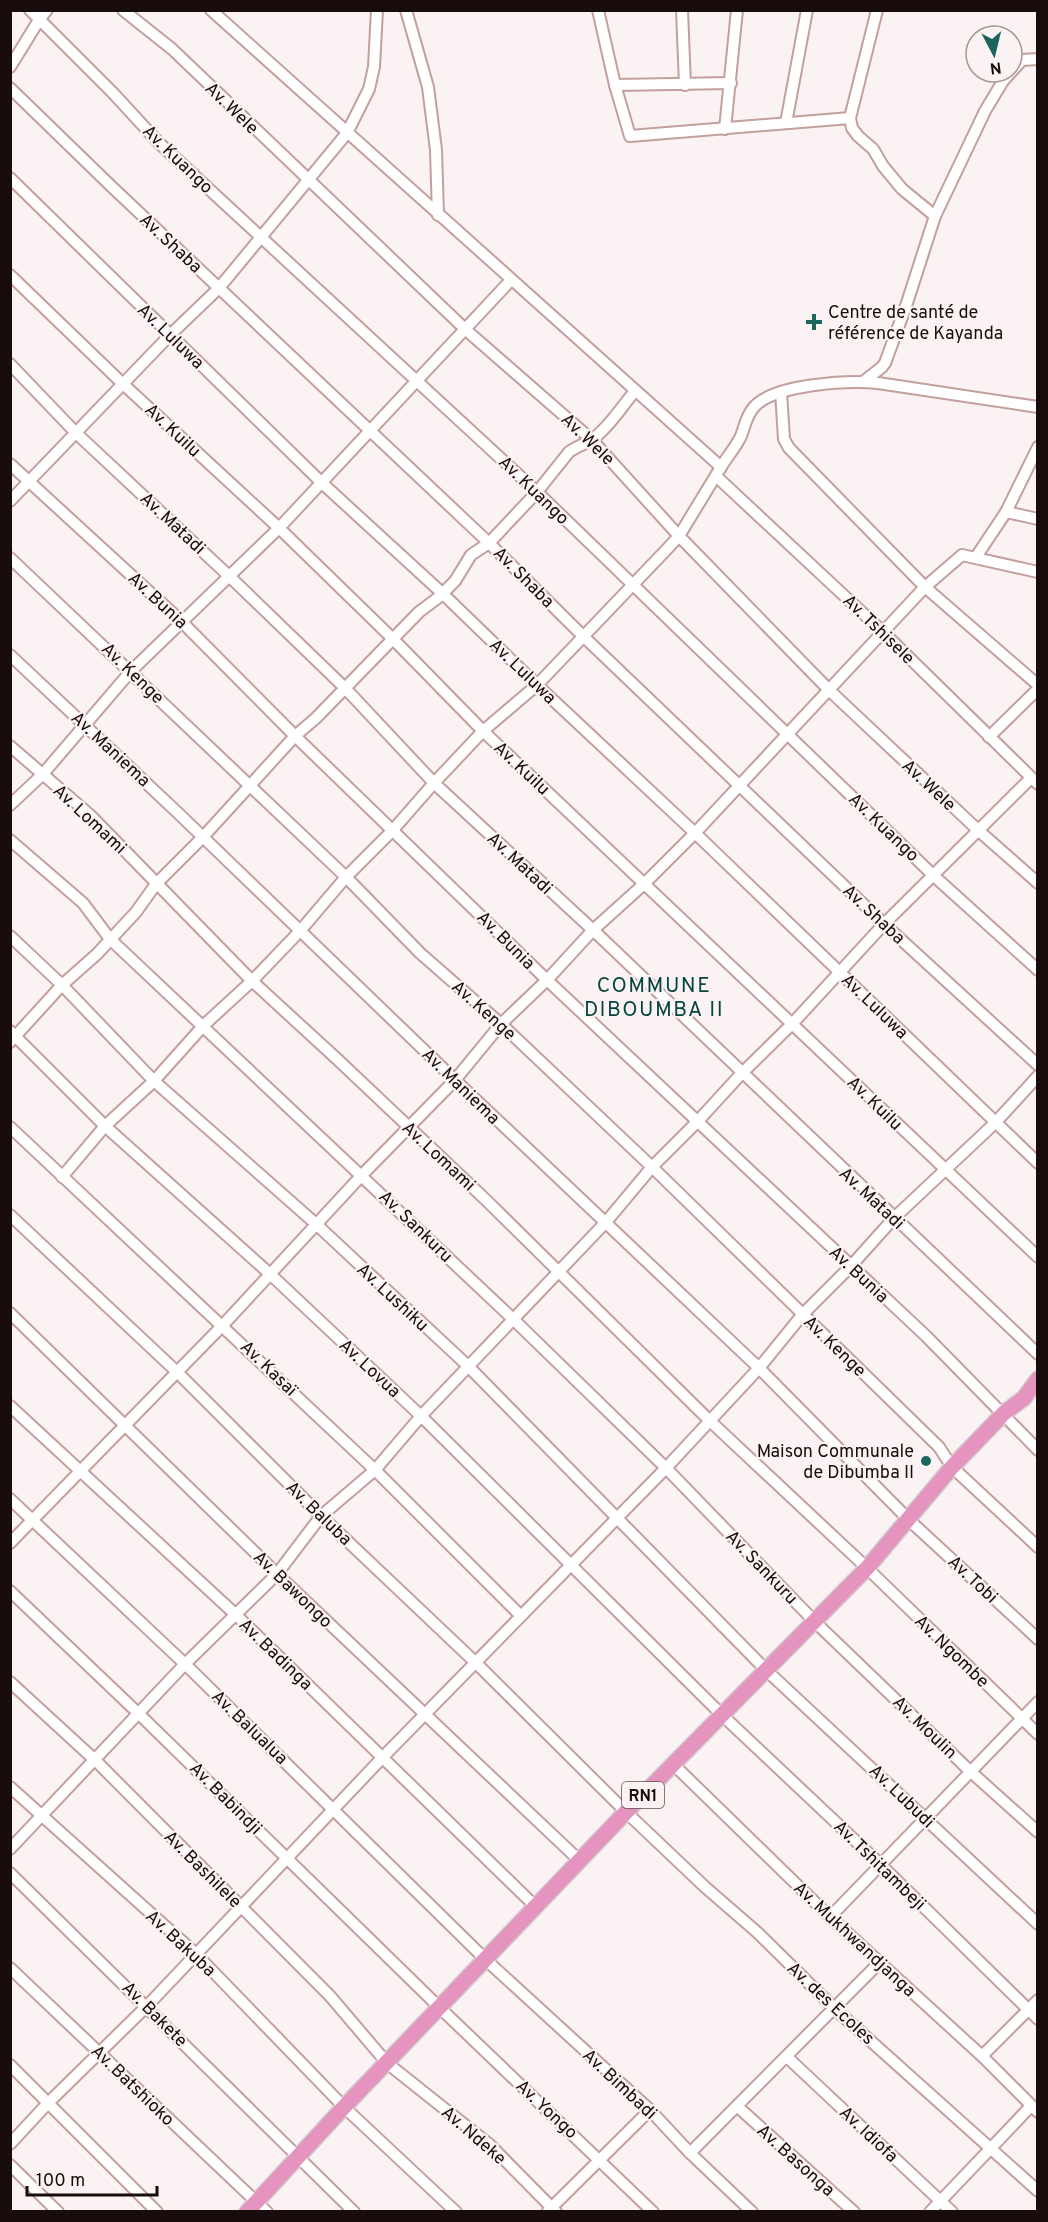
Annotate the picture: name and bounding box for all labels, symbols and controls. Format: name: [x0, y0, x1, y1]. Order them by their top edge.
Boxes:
north arrow: [964, 24, 1024, 84]
text: N: [989, 56, 1003, 78]
street label: Av. Wele: [199, 78, 263, 140]
street label: Av. Kuango: [137, 121, 217, 200]
street label: Av. Shaba: [134, 209, 206, 279]
street label: Av. Luluwa: [131, 299, 208, 375]
place label: Centre de santé de référence de Kayanda: [828, 302, 1003, 346]
marker: Centre de santé de référence de Kayanda: [805, 313, 823, 331]
street label: Av. Kuilu: [139, 399, 205, 463]
street label: Av. Wele: [555, 409, 619, 471]
street label: Av. Kuango: [493, 452, 573, 531]
street label: Av. Matadi: [134, 488, 210, 560]
street label: Av. Shaba: [487, 542, 559, 614]
street label: Av. Bunia: [122, 567, 192, 635]
street label: Av. Tshisele: [837, 590, 919, 670]
street label: Av. Luluwa: [483, 634, 560, 710]
street label: Av. Kenge: [96, 638, 168, 710]
street label: Av. Maniema: [65, 707, 155, 793]
street label: Av. Kuilu: [488, 737, 554, 801]
street label: Av. Wele: [896, 755, 960, 817]
street label: Av. Lomami: [47, 780, 131, 860]
street label: Av. Kuango: [843, 789, 923, 868]
street label: Av. Matadi: [481, 828, 557, 900]
street label: Av. Shaba: [837, 880, 909, 950]
street label: Av. Bunia: [471, 907, 539, 975]
street label: Av. Luluwa: [835, 969, 912, 1045]
district label: COMMUNE DIBOUMBA II: [584, 973, 724, 1024]
street label: Av. Kenge: [446, 976, 520, 1046]
street label: Av. Maniema: [416, 1044, 504, 1130]
street label: Av. Kuilu: [841, 1072, 907, 1136]
street label: Av. Lomami: [396, 1117, 480, 1197]
street label: Av. Matadi: [833, 1163, 909, 1235]
street label: Av. Sankuru: [373, 1186, 457, 1268]
street label: Av. Bunia: [823, 1241, 893, 1309]
street label: Av. Lushiku: [351, 1259, 433, 1337]
street label: Av. Kenge: [798, 1311, 870, 1383]
street label: Av. Lovua: [333, 1335, 405, 1404]
street label: Av. Kasaï: [234, 1336, 302, 1402]
place label: Maison Communale de Dibumba II: [757, 1441, 914, 1485]
marker: Maison Communale de Dibumba II: [919, 1454, 933, 1468]
street label: Av. Baluba: [280, 1477, 356, 1551]
street label: Av. Sankuru: [720, 1526, 802, 1610]
street label: Av. Bawongo: [247, 1546, 337, 1634]
street label: Av. Tobi: [942, 1551, 1002, 1609]
street label: Av. Ngombe: [909, 1611, 993, 1694]
street label: Av. Badinga: [233, 1614, 317, 1696]
street label: Av. Balualua: [206, 1686, 292, 1770]
street label: Av. Moulin: [887, 1691, 961, 1765]
street label: Av. Babindji: [184, 1758, 266, 1840]
street label: Av. Lubudi: [863, 1760, 939, 1834]
road number: RN1: [622, 1782, 664, 1808]
street label: Av. Tshitambeji: [828, 1816, 930, 1916]
street label: Av. Bashilele: [158, 1826, 246, 1914]
street label: Av. Mukhwandjanga: [788, 1877, 920, 2003]
street label: Av. Bakuba: [140, 1906, 220, 1983]
street label: Av. des Ecoles: [781, 1958, 879, 2051]
street label: Av. Bakete: [116, 1977, 192, 2053]
street label: Av. Batshioko: [85, 2040, 179, 2132]
street label: Av. Bimbadi: [577, 2045, 661, 2126]
street label: Av. Yongo: [510, 2075, 582, 2145]
street label: Av. Ndeke: [436, 2102, 510, 2171]
street label: Av. Idiofa: [834, 2102, 902, 2168]
street label: Av. Basonga: [751, 2120, 839, 2202]
scale bar: [27, 2159, 158, 2197]
text: 100 m: [36, 2170, 85, 2193]

